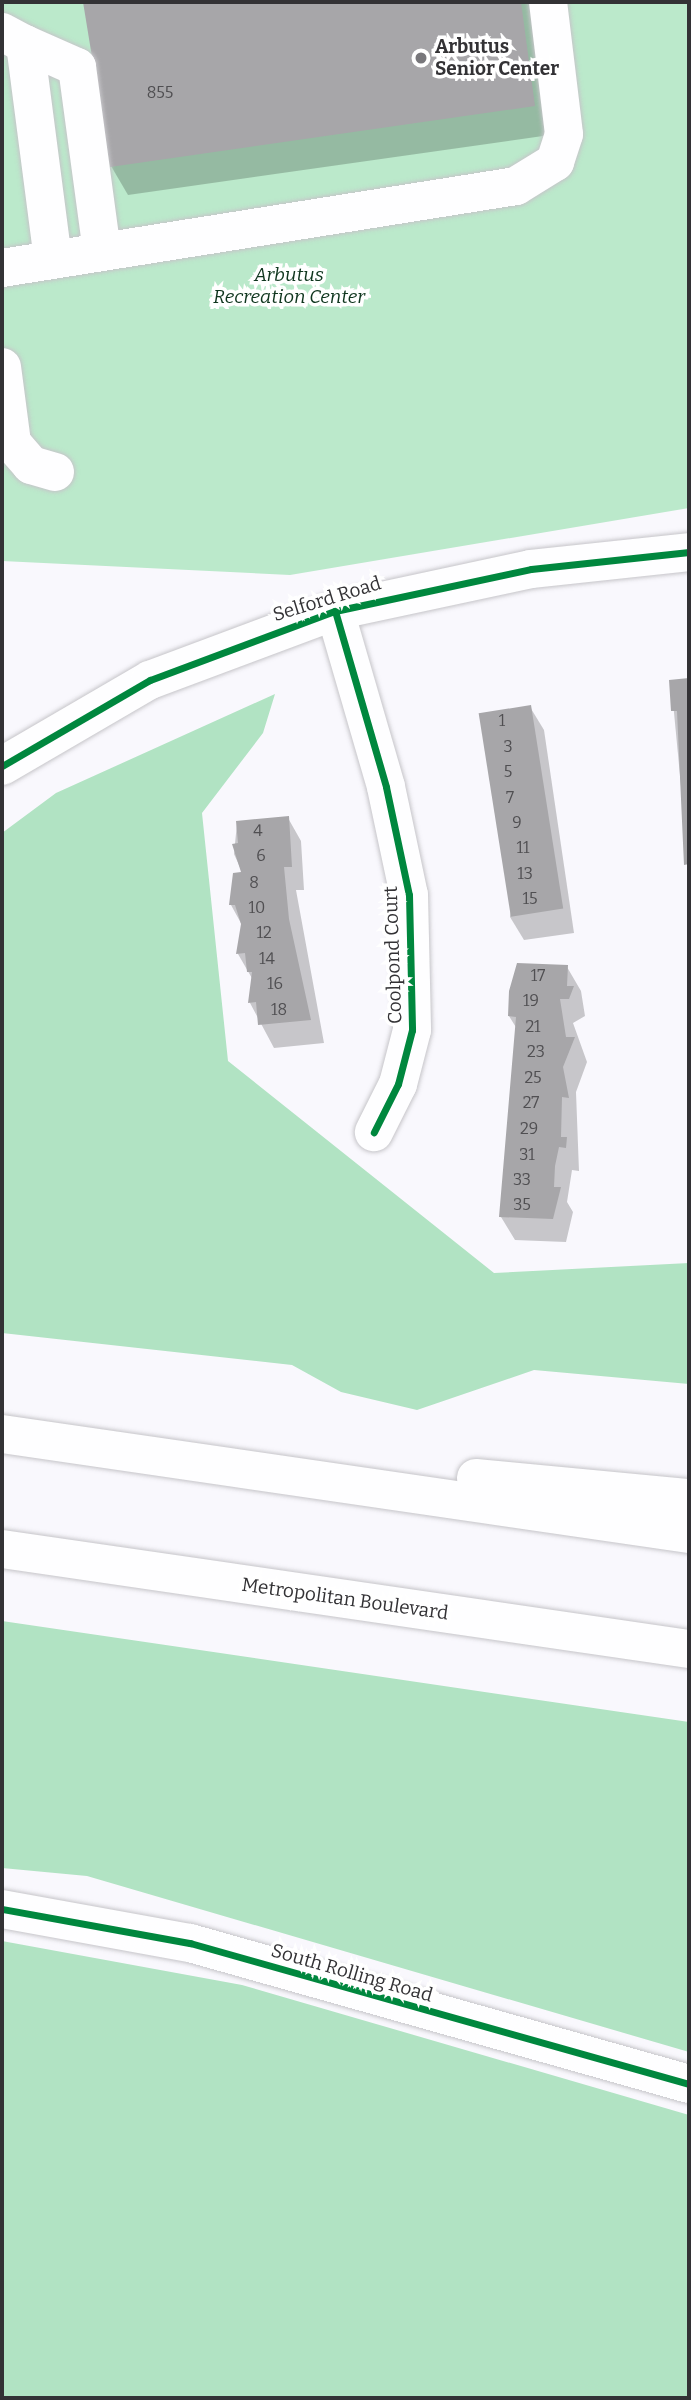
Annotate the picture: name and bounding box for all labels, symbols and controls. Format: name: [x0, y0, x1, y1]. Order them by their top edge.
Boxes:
place label: Arbutus Senior Center: [435, 36, 559, 80]
marker: Arbutus Senior Center: [413, 50, 429, 66]
house number: 855: [147, 83, 173, 103]
park label: Arbutus Recreation Center: [213, 264, 365, 308]
street label: Selford Road: [270, 572, 384, 626]
house number: 1: [499, 711, 505, 731]
house number: 3: [503, 737, 513, 757]
house number: 5: [504, 762, 512, 782]
house number: 7: [506, 788, 514, 808]
house number: 9: [512, 813, 522, 833]
house number: 4: [253, 821, 263, 841]
house number: 11: [517, 838, 529, 858]
house number: 6: [256, 846, 266, 866]
house number: 13: [517, 864, 533, 884]
house number: 8: [249, 873, 259, 893]
street label: Coolpond Court: [379, 886, 407, 1024]
house number: 15: [522, 889, 538, 909]
house number: 10: [249, 898, 265, 918]
house number: 12: [256, 923, 272, 943]
house number: 14: [259, 949, 275, 969]
house number: 17: [531, 966, 545, 986]
house number: 16: [267, 974, 283, 994]
house number: 19: [523, 991, 539, 1011]
house number: 18: [271, 1000, 287, 1020]
house number: 21: [525, 1017, 541, 1037]
house number: 23: [527, 1042, 545, 1062]
house number: 25: [524, 1068, 542, 1088]
house number: 27: [523, 1093, 539, 1113]
house number: 29: [520, 1119, 538, 1139]
house number: 31: [519, 1145, 535, 1165]
house number: 33: [513, 1170, 531, 1190]
house number: 35: [513, 1195, 531, 1215]
street label: Metropolitan Boulevard: [240, 1573, 450, 1625]
street label: South Rolling Road: [269, 1939, 435, 2007]

